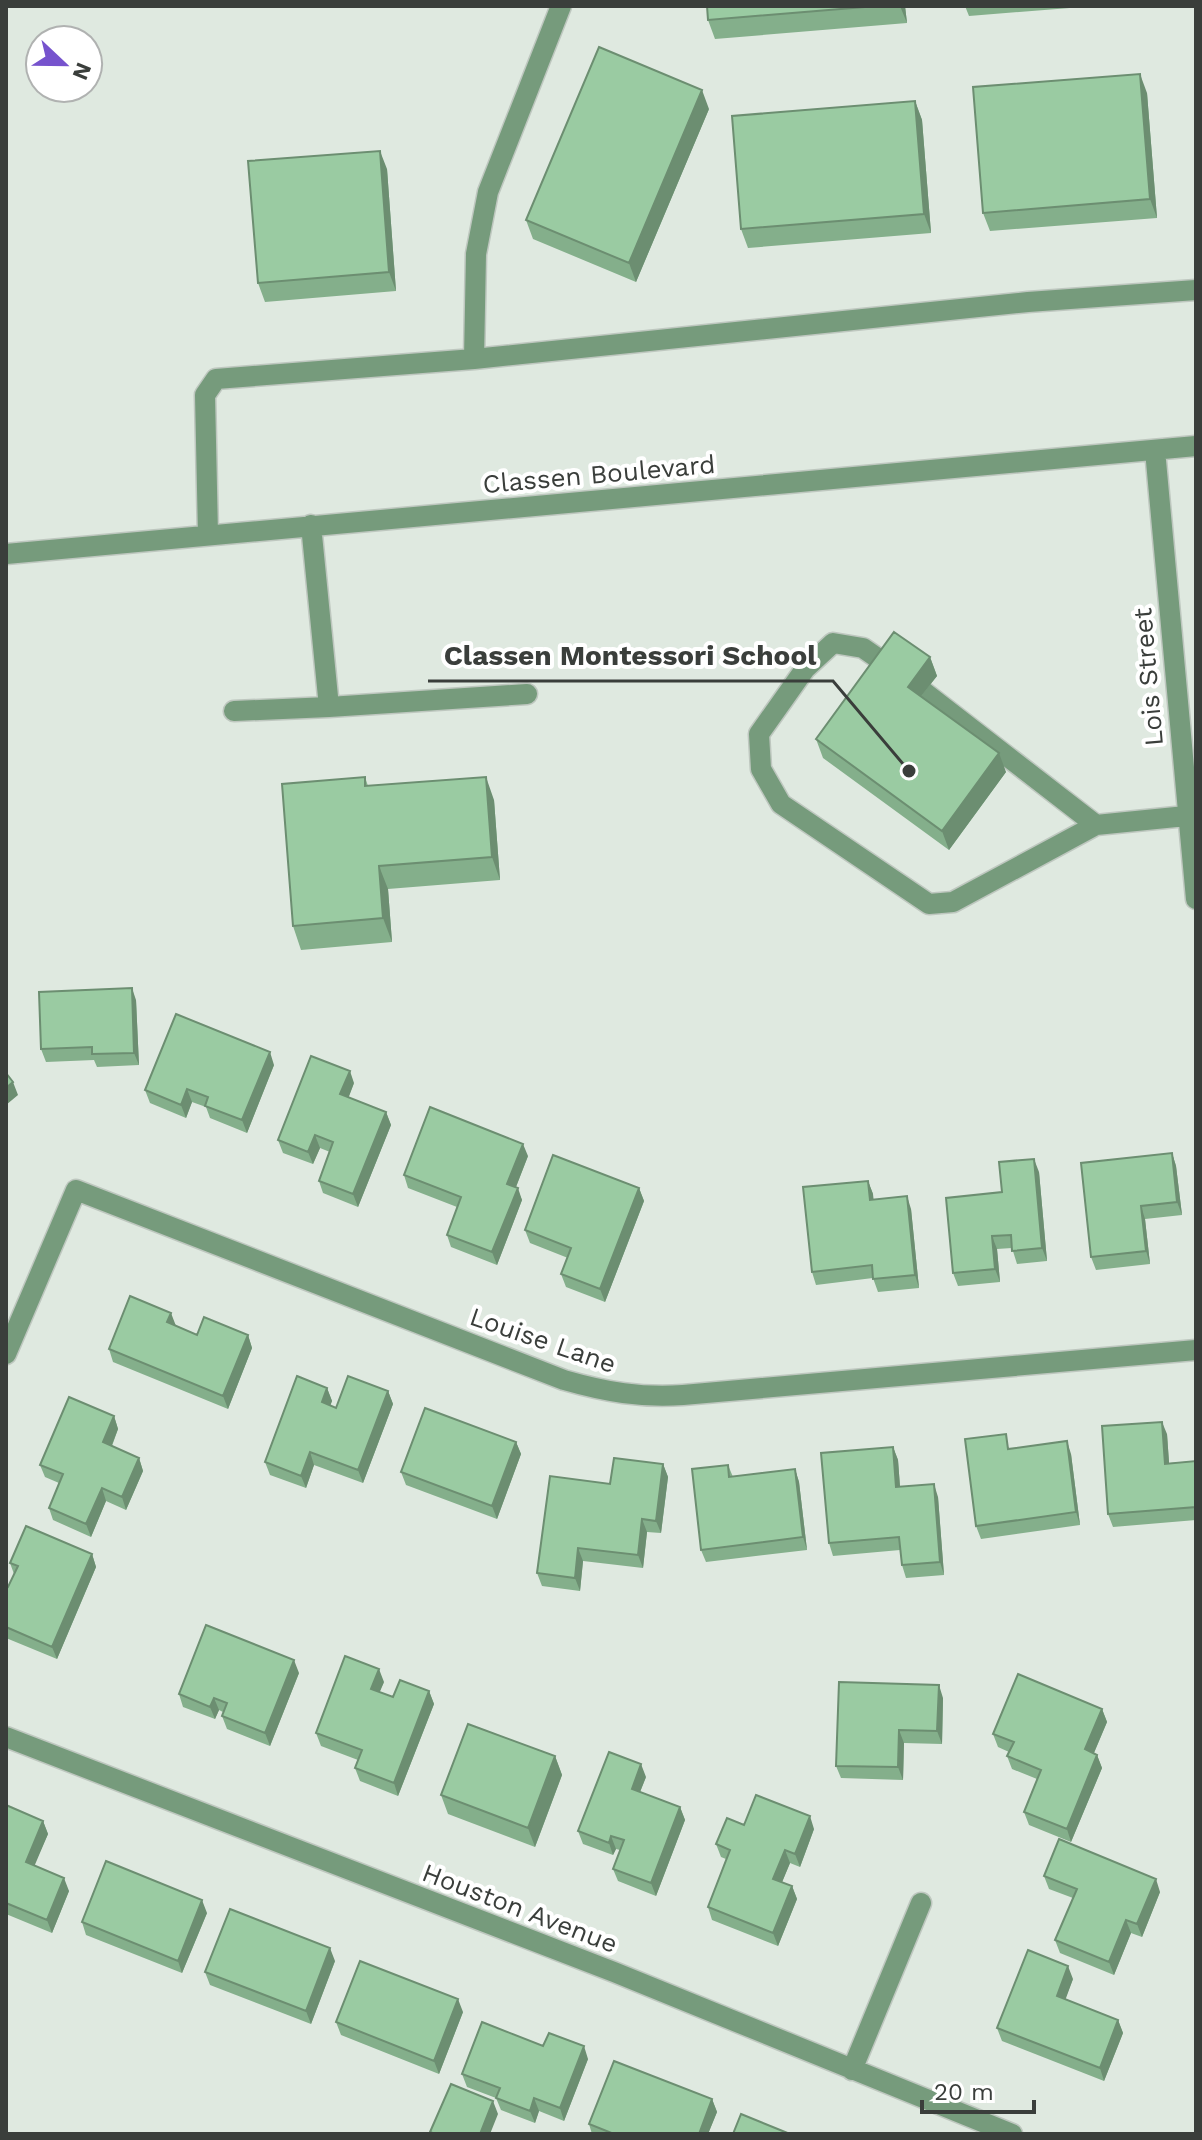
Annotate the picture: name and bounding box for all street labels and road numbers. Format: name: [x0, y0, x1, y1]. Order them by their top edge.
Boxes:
street label: Classen Boulevard: [481, 449, 717, 499]
street label: Lois Street: [1127, 607, 1169, 747]
street label: Louise Lane: [466, 1301, 620, 1379]
street label: Houston Avenue: [418, 1857, 622, 1959]

